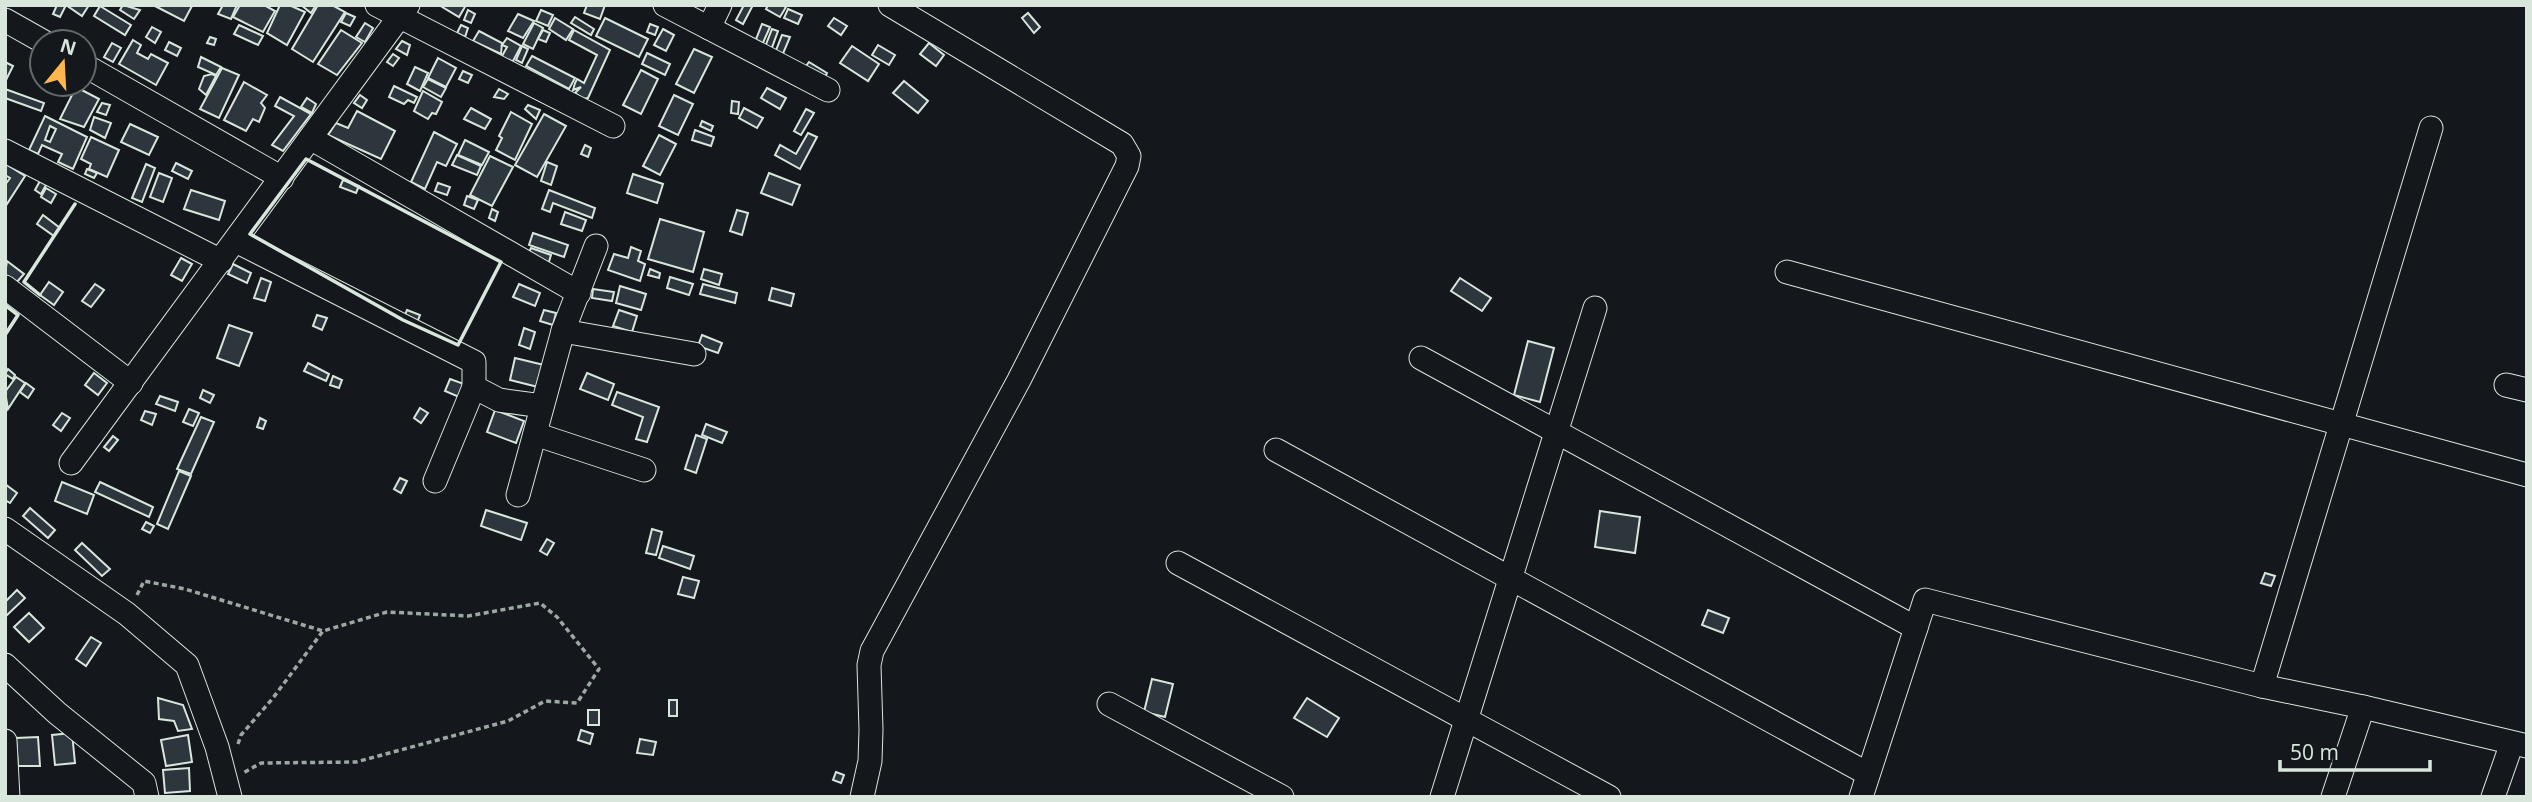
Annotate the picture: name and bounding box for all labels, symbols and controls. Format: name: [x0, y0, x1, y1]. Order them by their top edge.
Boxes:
north arrow: [28, 28, 98, 98]
text: N: [57, 32, 80, 62]
scale bar: [2280, 728, 2430, 772]
text: 50 m: [2290, 738, 2339, 766]

